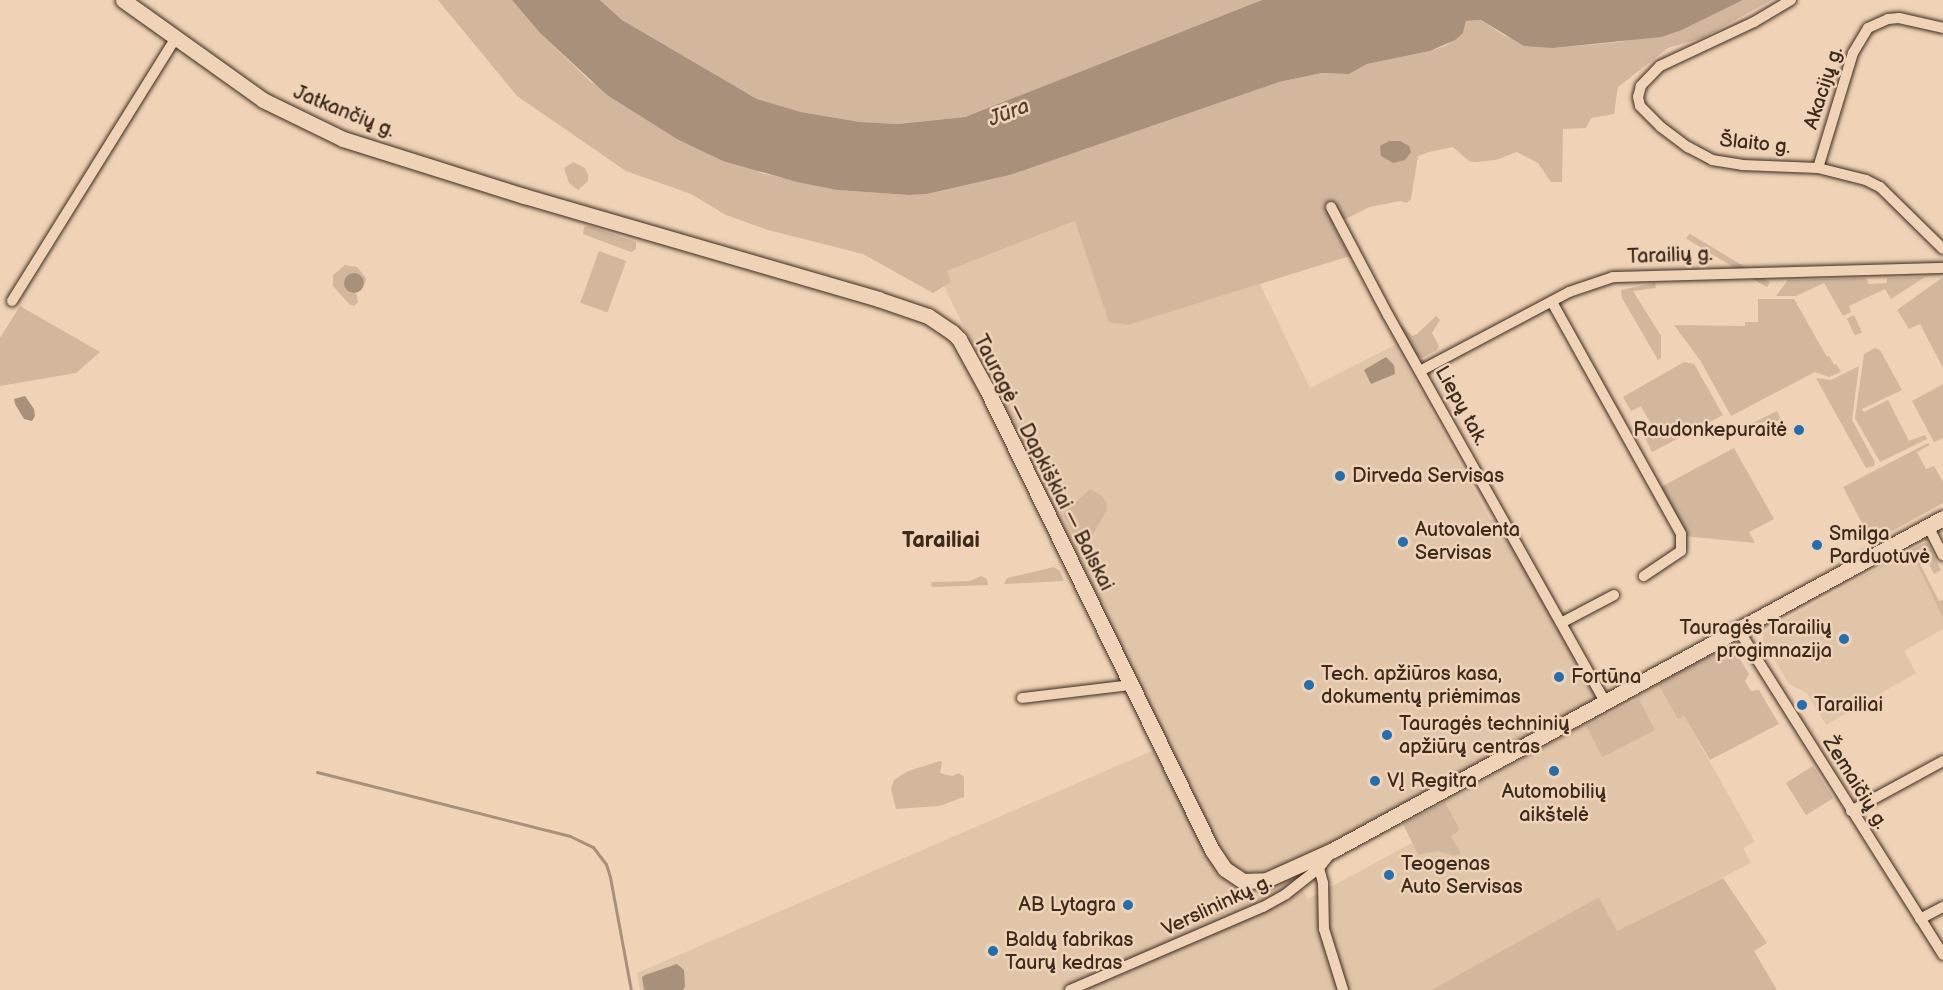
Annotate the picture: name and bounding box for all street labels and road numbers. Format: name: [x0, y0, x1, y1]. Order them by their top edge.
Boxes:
street label: Akacijų g.: [1799, 44, 1849, 132]
street label: Jatkančių g.: [290, 81, 398, 143]
street label: Šlaito g.: [1718, 128, 1792, 160]
street label: Tarailių g.: [1627, 243, 1713, 269]
street label: Tauragė — Dapkiškiai — Balskai: [967, 330, 1119, 596]
street label: Liepų tak.: [1429, 362, 1493, 450]
street label: Žemaičių g.: [1817, 732, 1893, 834]
street label: Verslininkų g.: [1158, 870, 1276, 942]

